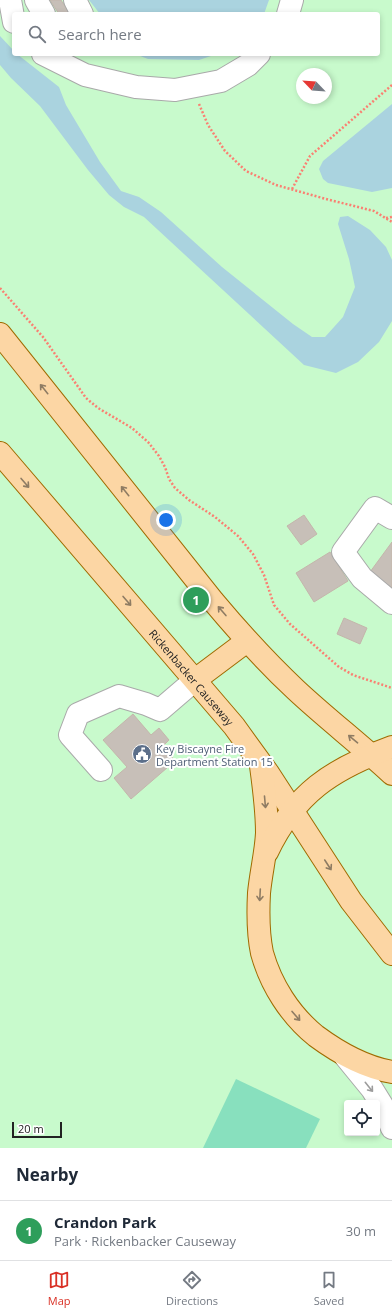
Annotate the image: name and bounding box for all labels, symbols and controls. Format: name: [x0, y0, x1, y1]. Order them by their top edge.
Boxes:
search box: [12, 12, 380, 56]
icon: search: [26, 23, 48, 45]
text: Search here: [58, 24, 142, 44]
north arrow: [296, 68, 332, 104]
one-way arrow: [39, 384, 48, 395]
one-way arrow: [21, 478, 30, 488]
one-way arrow: [120, 485, 129, 496]
your location: [156, 510, 176, 530]
pin: 1: [183, 585, 209, 615]
one-way arrow: [122, 596, 132, 606]
one-way arrow: [217, 606, 226, 617]
street label: Rickenbacker Causeway: [146, 626, 238, 729]
one-way arrow: [347, 734, 358, 743]
place label: Key Biscayne Fire Department Station 15: [156, 741, 273, 769]
public building icon: Key Biscayne Fire Department Station 15: [131, 743, 153, 765]
one-way arrow: [261, 795, 269, 808]
one-way arrow: [324, 859, 332, 870]
one-way arrow: [256, 888, 263, 901]
one-way arrow: [291, 1011, 300, 1021]
one-way arrow: [365, 1081, 373, 1092]
map controls: [344, 1100, 380, 1136]
button: locate: [344, 1100, 380, 1136]
scale bar: [12, 1120, 62, 1139]
text: 20 m: [18, 1121, 44, 1136]
text: Nearby: [16, 1163, 78, 1186]
text: Crandon Park: [54, 1212, 156, 1232]
text: 1: [25, 1222, 33, 1240]
text: 30 m: [346, 1222, 376, 1240]
text: Park · Rickenbacker Causeway: [54, 1232, 236, 1250]
tab: Map: [48, 1269, 71, 1308]
tab: Directions: [166, 1269, 218, 1308]
tab: Saved: [314, 1269, 344, 1308]

